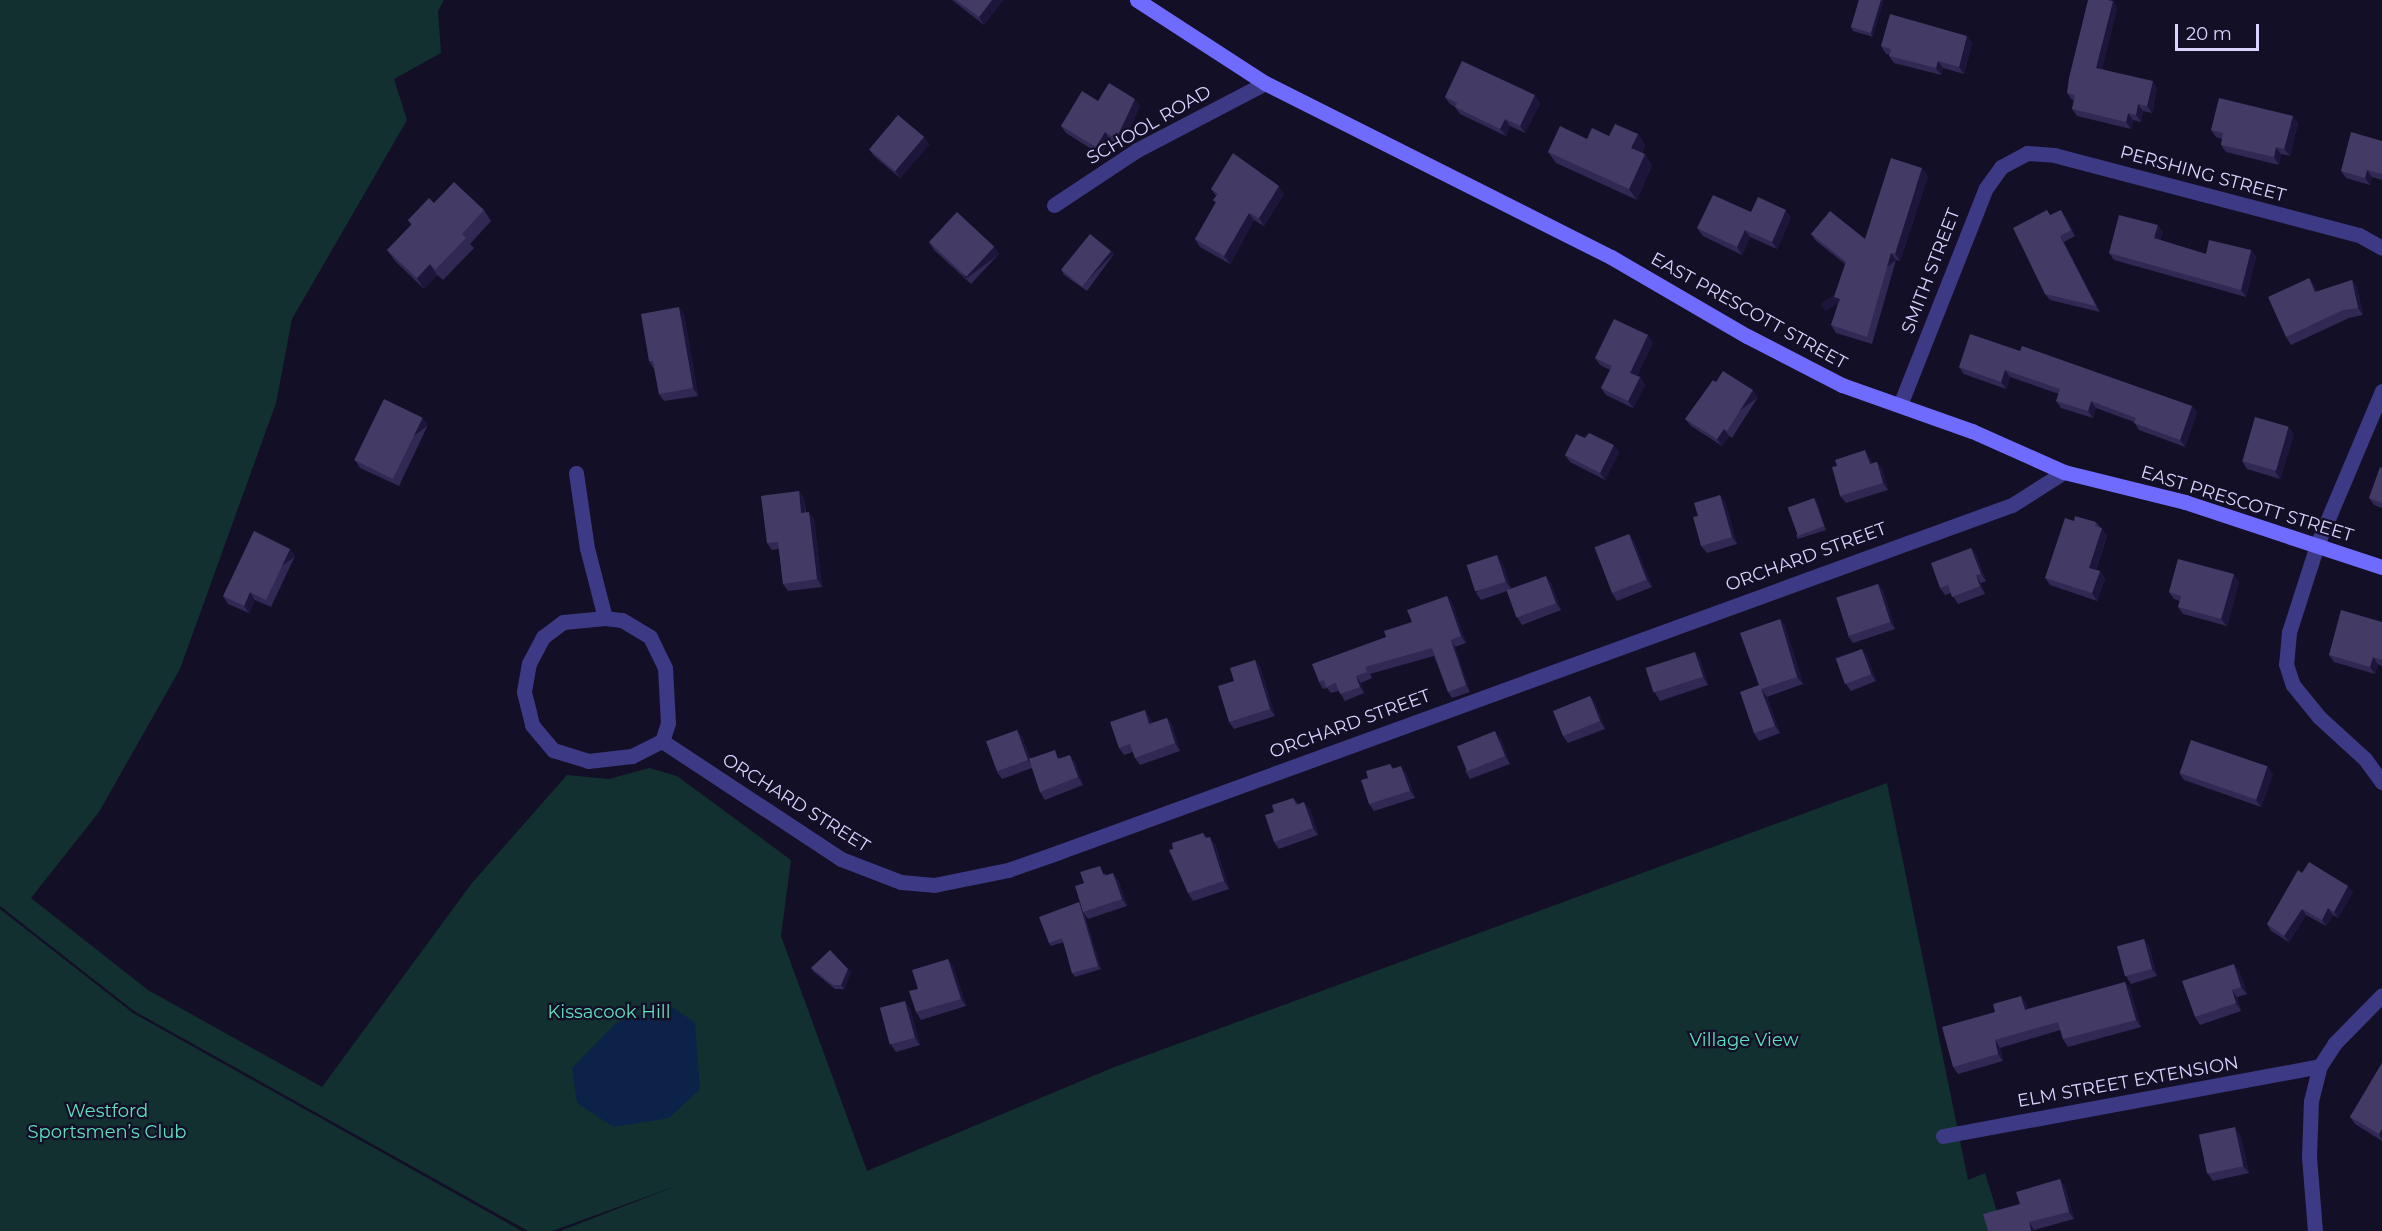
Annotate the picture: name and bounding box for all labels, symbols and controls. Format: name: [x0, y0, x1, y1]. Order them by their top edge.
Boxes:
scale bar: [2178, 12, 2262, 50]
text: 20 m: [2186, 23, 2232, 45]
street label: SCHOOL ROAD: [1083, 81, 1215, 169]
street label: PERSHING STREET: [2118, 141, 2288, 207]
street label: SMITH STREET: [1897, 205, 1965, 337]
street label: EAST PRESCOTT STREET: [1647, 248, 1851, 374]
street label: EAST PRESCOTT STREET: [2138, 461, 2356, 547]
street label: ORCHARD STREET: [1723, 518, 1889, 596]
street label: ORCHARD STREET: [1267, 685, 1433, 763]
street label: ORCHARD STREET: [718, 749, 874, 857]
park label: Kissacook Hill: [547, 1001, 671, 1023]
park label: Village View: [1690, 1029, 1798, 1051]
street label: ELM STREET EXTENSION: [2016, 1052, 2240, 1112]
park label: Westford Sportsmen’s Club: [27, 1101, 187, 1144]

